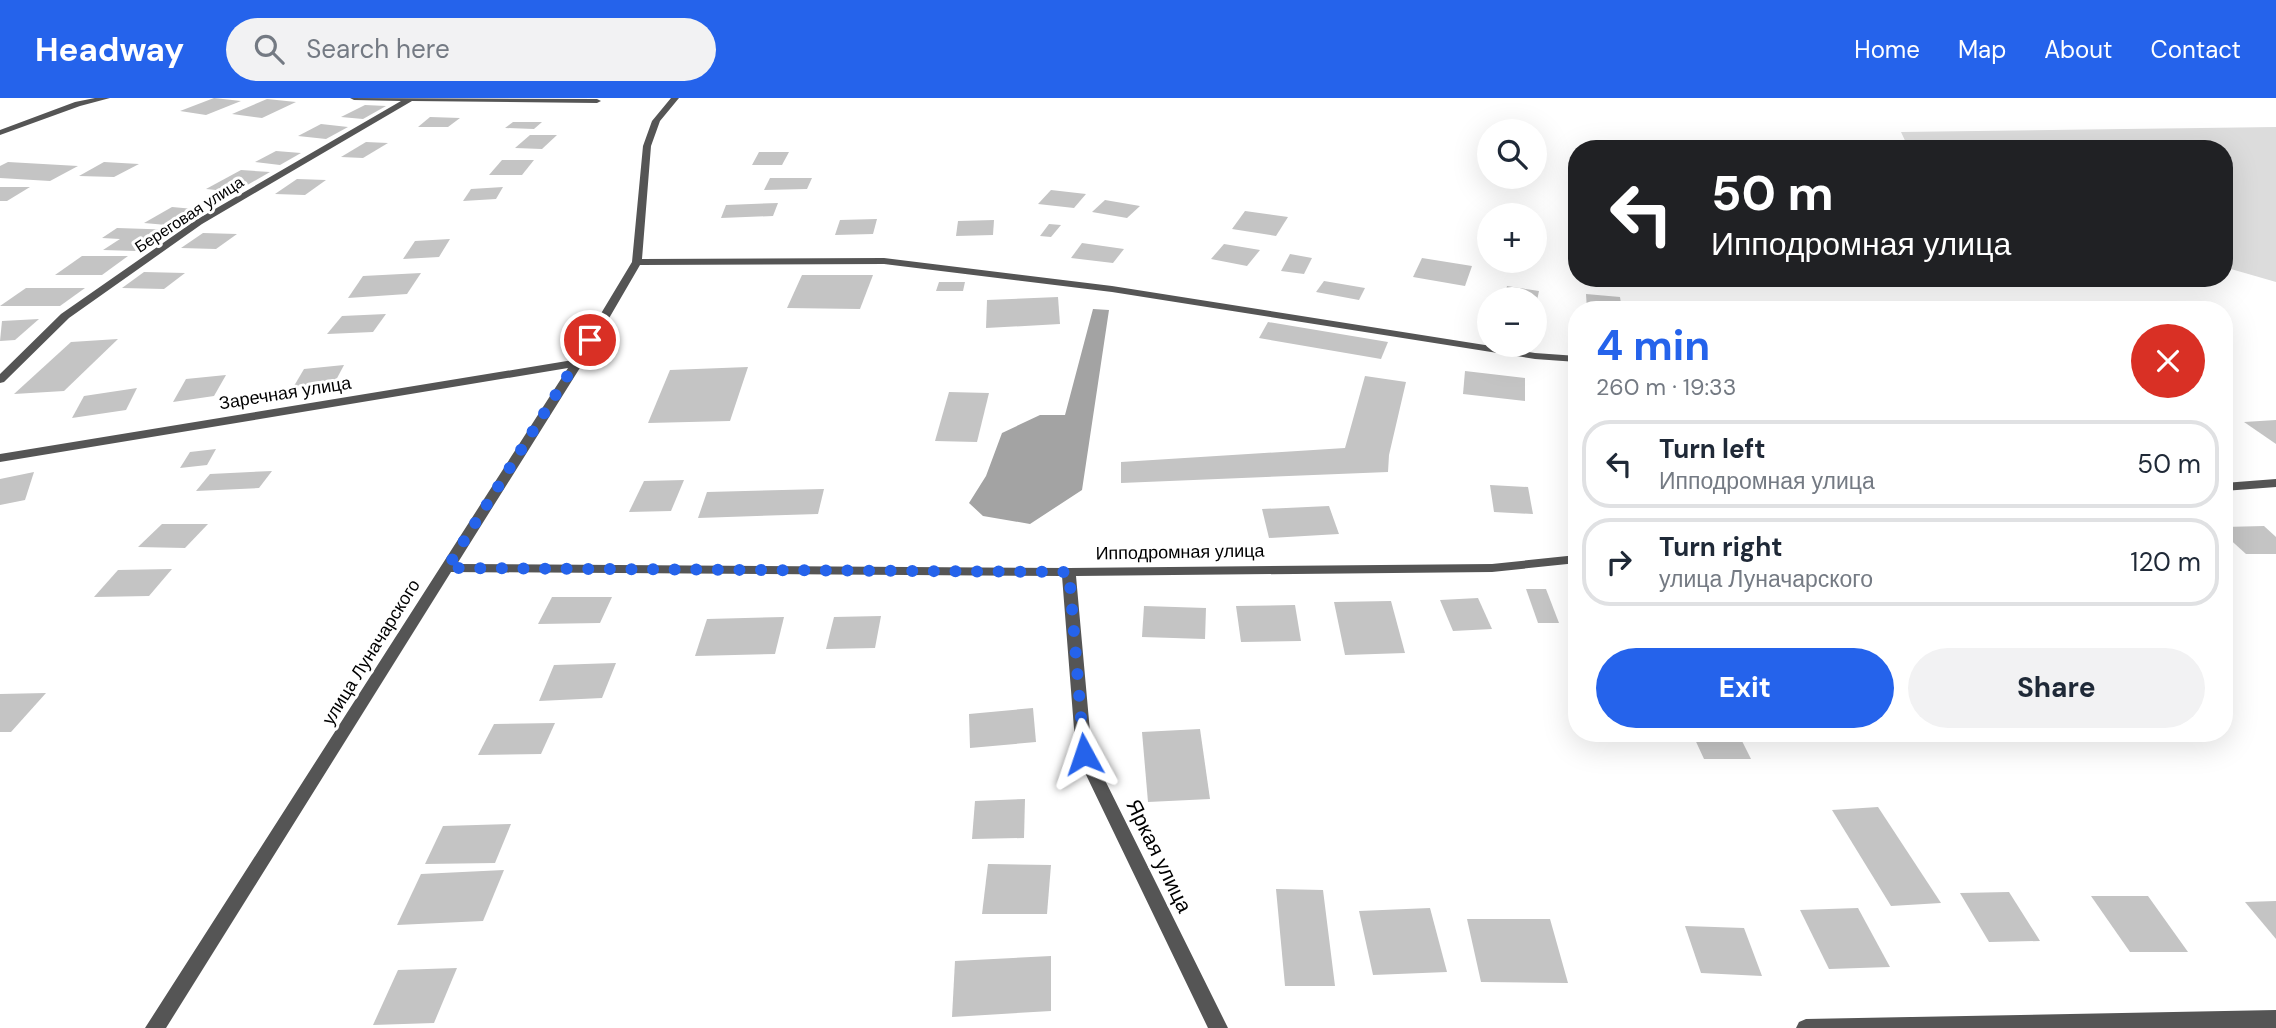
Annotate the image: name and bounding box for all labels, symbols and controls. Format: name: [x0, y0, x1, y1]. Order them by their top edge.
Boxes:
search box: [226, 18, 716, 81]
text: Headway: [35, 28, 184, 71]
icon: search: [250, 30, 288, 68]
text: Search here: [306, 32, 450, 66]
text: Home: [1854, 34, 1920, 65]
text: Map: [1958, 34, 2006, 65]
text: About: [2044, 34, 2113, 65]
text: Contact: [2151, 34, 2241, 65]
map controls: [1477, 119, 1547, 357]
button: search: [1477, 119, 1547, 189]
text: 50 m: [1711, 161, 1834, 225]
icon: left: [1596, 168, 1687, 259]
street label: Береговая улица: [131, 171, 248, 257]
button: +: [1477, 203, 1547, 273]
text: Ипподромная улица: [1711, 223, 2011, 265]
button: −: [1477, 287, 1547, 357]
pin: [560, 310, 620, 370]
text: 4 min: [1596, 318, 1710, 373]
icon: arrive: [571, 321, 609, 359]
button: close: [2131, 324, 2205, 398]
street label: Заречная улица: [217, 371, 354, 415]
text: 260 m · 19:33: [1596, 372, 1736, 402]
text: Turn left: [1659, 432, 1766, 466]
icon: left: [1600, 445, 1638, 483]
text: 50 m: [2137, 447, 2201, 481]
text: Ипподромная улица: [1659, 466, 1875, 496]
text: Turn right: [1659, 530, 1783, 564]
street label: Ипподромная улица: [1095, 539, 1266, 565]
icon: right: [1600, 543, 1638, 581]
text: 120 m: [2130, 545, 2201, 579]
text: улица Луначарского: [1659, 564, 1873, 594]
street label: улица Луначарского: [316, 575, 426, 729]
button: Exit: [1596, 648, 1894, 728]
button: Share: [1908, 648, 2205, 728]
position arrow: [1047, 717, 1121, 791]
street label: Яркая улица: [1119, 795, 1199, 918]

